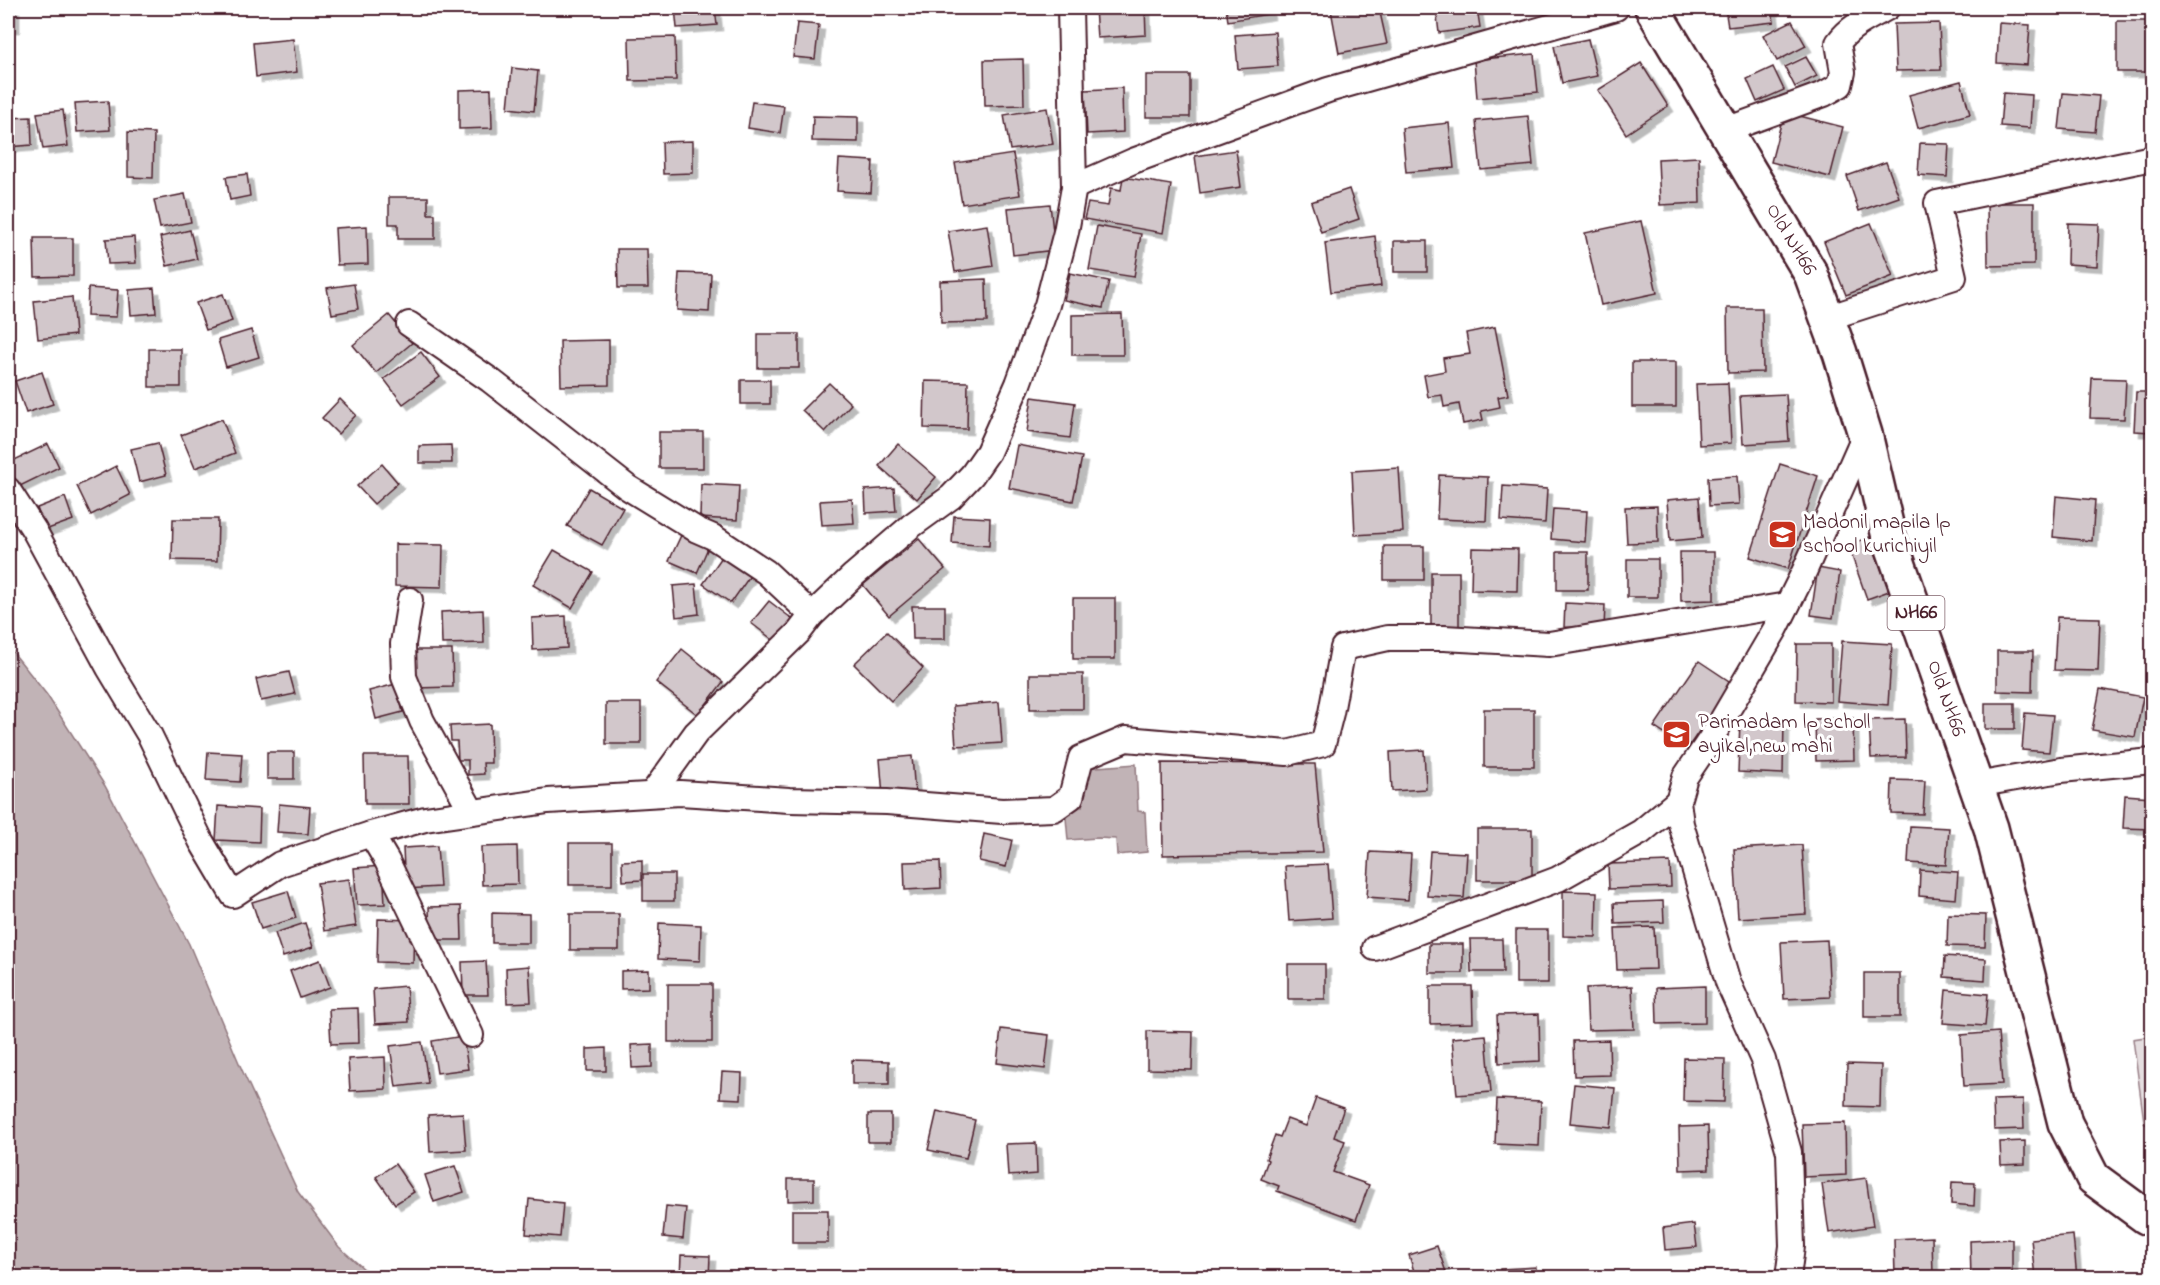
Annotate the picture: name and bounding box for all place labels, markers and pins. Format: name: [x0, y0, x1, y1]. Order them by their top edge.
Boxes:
place label: Madonil mapila lp school kurichiyil: [1803, 508, 1951, 564]
school or university icon: Madonil mapila lp school kurichiyil: [1766, 519, 1798, 551]
place label: Parimadam lp scholl ayikal,new mahi: [1698, 708, 1870, 764]
school or university icon: Parimadam lp scholl ayikal,new mahi: [1661, 719, 1693, 751]

